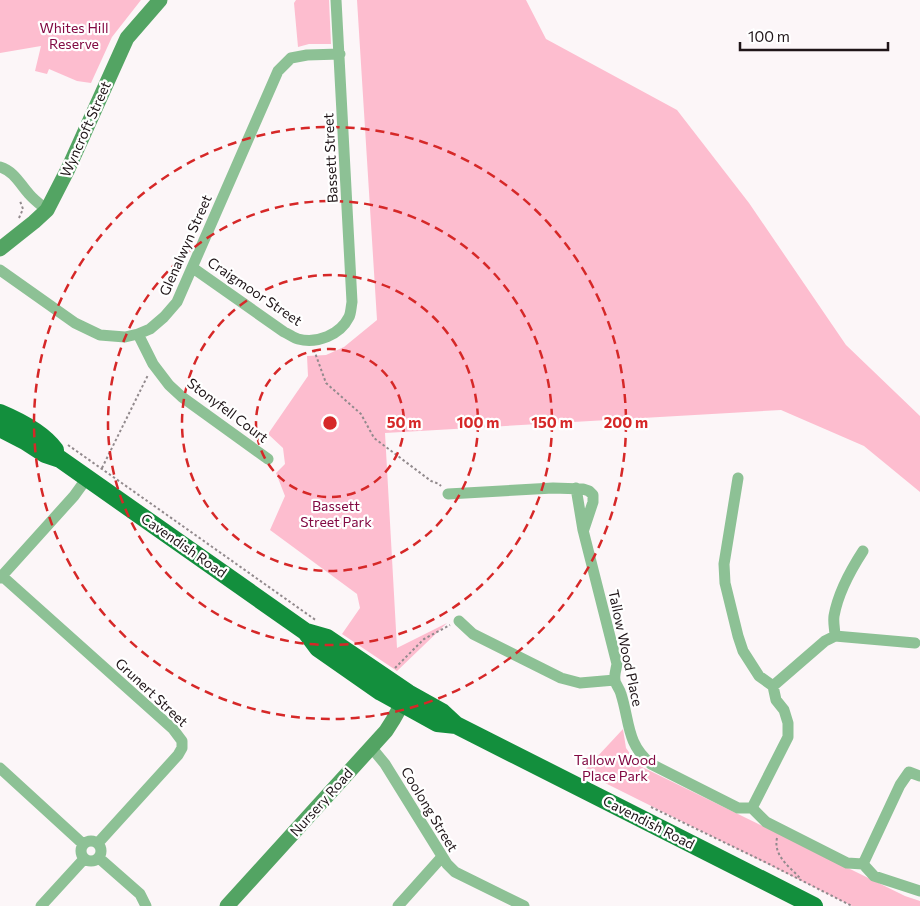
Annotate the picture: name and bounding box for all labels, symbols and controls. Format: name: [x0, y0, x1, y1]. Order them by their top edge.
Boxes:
park label: Whites Hill Reserve: [39, 19, 109, 52]
scale bar: [740, 20, 888, 52]
text: 100 m: [748, 27, 790, 45]
street label: Wyncroft Street: [56, 78, 114, 180]
street label: Bassett Street: [319, 112, 341, 203]
street label: Glenalwyn Street: [155, 192, 215, 298]
street label: Craigmoor Street: [205, 253, 306, 329]
street label: Stonyfell Court: [184, 374, 272, 446]
text: 50 m: [387, 413, 421, 431]
text: 100 m: [457, 413, 499, 431]
text: 150 m: [531, 413, 573, 431]
text: 200 m: [604, 413, 648, 431]
centre of rings: [321, 414, 339, 432]
park label: Bassett Street Park: [300, 497, 372, 530]
street label: Cavendish Road: [138, 509, 230, 581]
street label: Tallow Wood Place: [605, 588, 647, 708]
street label: Grunert Street: [112, 654, 192, 730]
park label: Tallow Wood Place Park: [574, 751, 656, 784]
street label: Coolong Street: [398, 763, 462, 855]
street label: Nursery Road: [286, 764, 356, 840]
street label: Cavendish Road: [600, 792, 698, 852]

